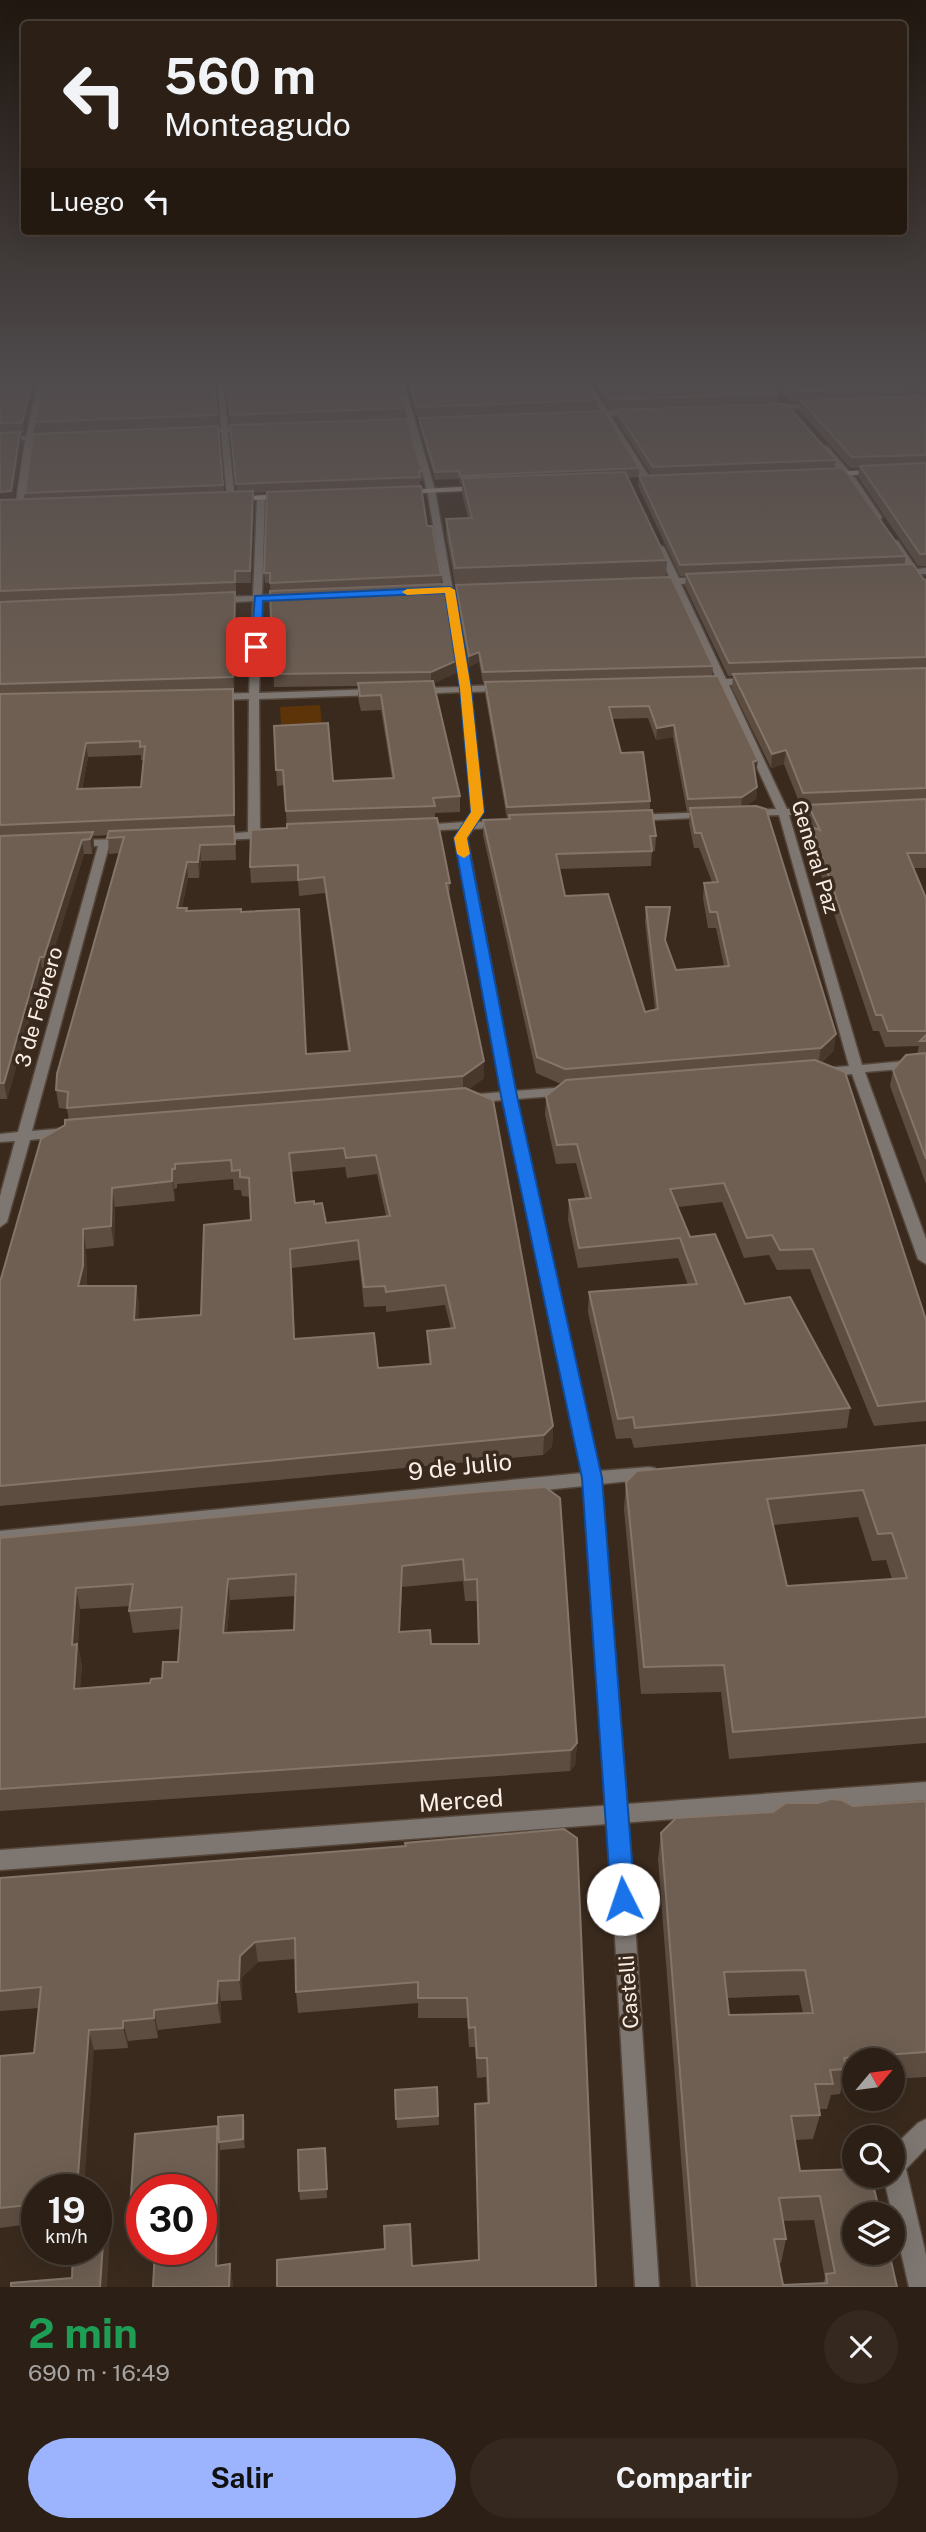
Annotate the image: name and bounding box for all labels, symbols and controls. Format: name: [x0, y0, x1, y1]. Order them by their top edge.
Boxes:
text: 560 m: [164, 47, 316, 105]
icon: left: [49, 49, 140, 140]
text: Monteagudo: [164, 106, 351, 143]
icon: left: [138, 182, 176, 220]
text: Luego: [49, 186, 124, 217]
pin: [226, 617, 286, 677]
icon: arrive: [237, 628, 275, 666]
street label: General Paz: [786, 797, 845, 916]
street label: 3 de Febrero: [9, 944, 68, 1070]
street label: 9 de Julio: [407, 1447, 513, 1485]
street label: Merced: [418, 1783, 504, 1817]
position arrow: [586, 1862, 660, 1936]
street label: Castelli: [613, 1955, 644, 2030]
north arrow: [842, 2048, 905, 2110]
map controls: [842, 2048, 905, 2265]
button: search: [842, 2125, 905, 2188]
speed limit sign: 30: [126, 2174, 217, 2265]
text: 19: [47, 2190, 86, 2231]
button: layers: [842, 2202, 905, 2265]
text: km/h: [45, 2226, 88, 2247]
text: 2 min: [28, 2308, 138, 2357]
button: close: [824, 2310, 898, 2384]
text: 690 m · 16:49: [28, 2359, 170, 2386]
button: Salir: [28, 2438, 456, 2518]
button: Compartir: [470, 2438, 898, 2518]

